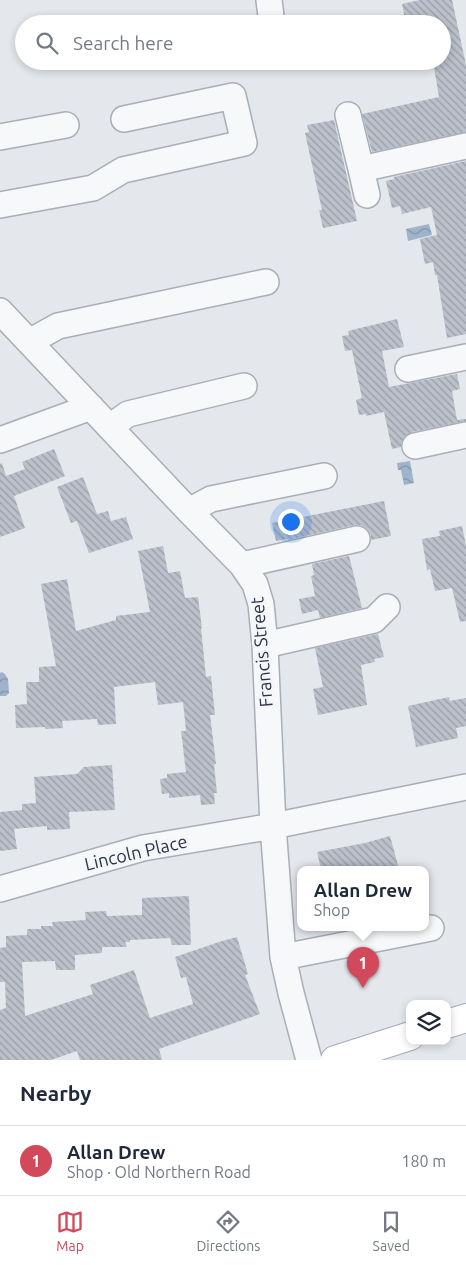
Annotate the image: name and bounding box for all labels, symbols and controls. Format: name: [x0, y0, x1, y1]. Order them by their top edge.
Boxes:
search box: [15, 15, 451, 70]
icon: search: [33, 29, 61, 57]
text: Search here: [73, 32, 173, 54]
your location: [278, 509, 304, 535]
street label: Francis Street: [246, 596, 276, 708]
street label: Lincoln Place: [82, 830, 189, 874]
popup: [297, 866, 429, 931]
text: Allan Drew: [314, 879, 412, 901]
text: Shop: [314, 901, 350, 919]
pin: 1: [347, 947, 379, 988]
map controls: [406, 1000, 451, 1045]
button: layers: [406, 1000, 451, 1045]
text: Nearby: [20, 1081, 91, 1105]
text: Allan Drew: [67, 1141, 165, 1163]
text: 1: [31, 1152, 41, 1170]
text: 180 m: [401, 1152, 446, 1170]
text: Shop · Old Northern Road: [67, 1163, 251, 1181]
tab: Map: [56, 1208, 84, 1254]
tab: Directions: [196, 1208, 260, 1254]
tab: Saved: [373, 1208, 410, 1254]

